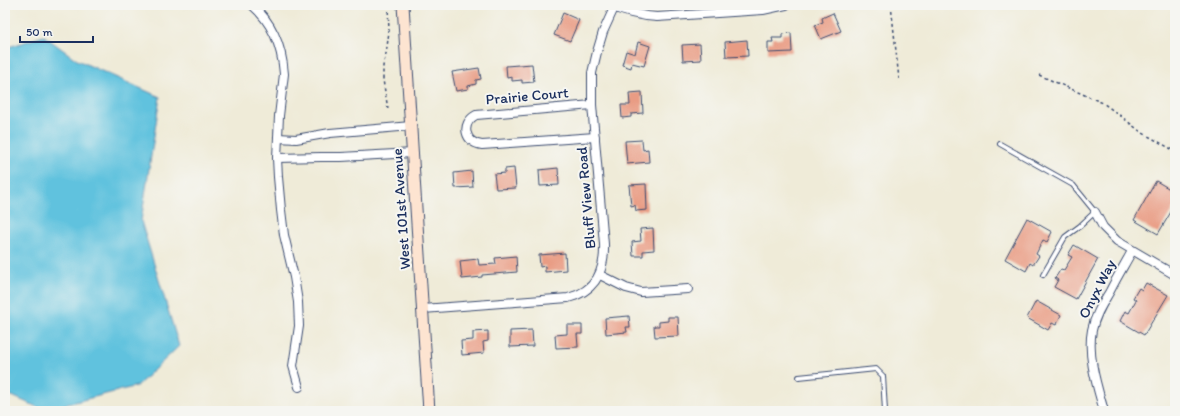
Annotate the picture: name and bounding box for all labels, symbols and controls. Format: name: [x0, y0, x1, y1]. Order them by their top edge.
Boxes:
scale bar: [20, 18, 93, 44]
text: 50 m: [26, 25, 52, 39]
street label: Prairie Court: [485, 83, 570, 109]
street label: Bluff View Road: [573, 146, 599, 250]
street label: West 101st Avenue: [388, 148, 414, 270]
street label: Onyx Way: [1074, 256, 1120, 322]

